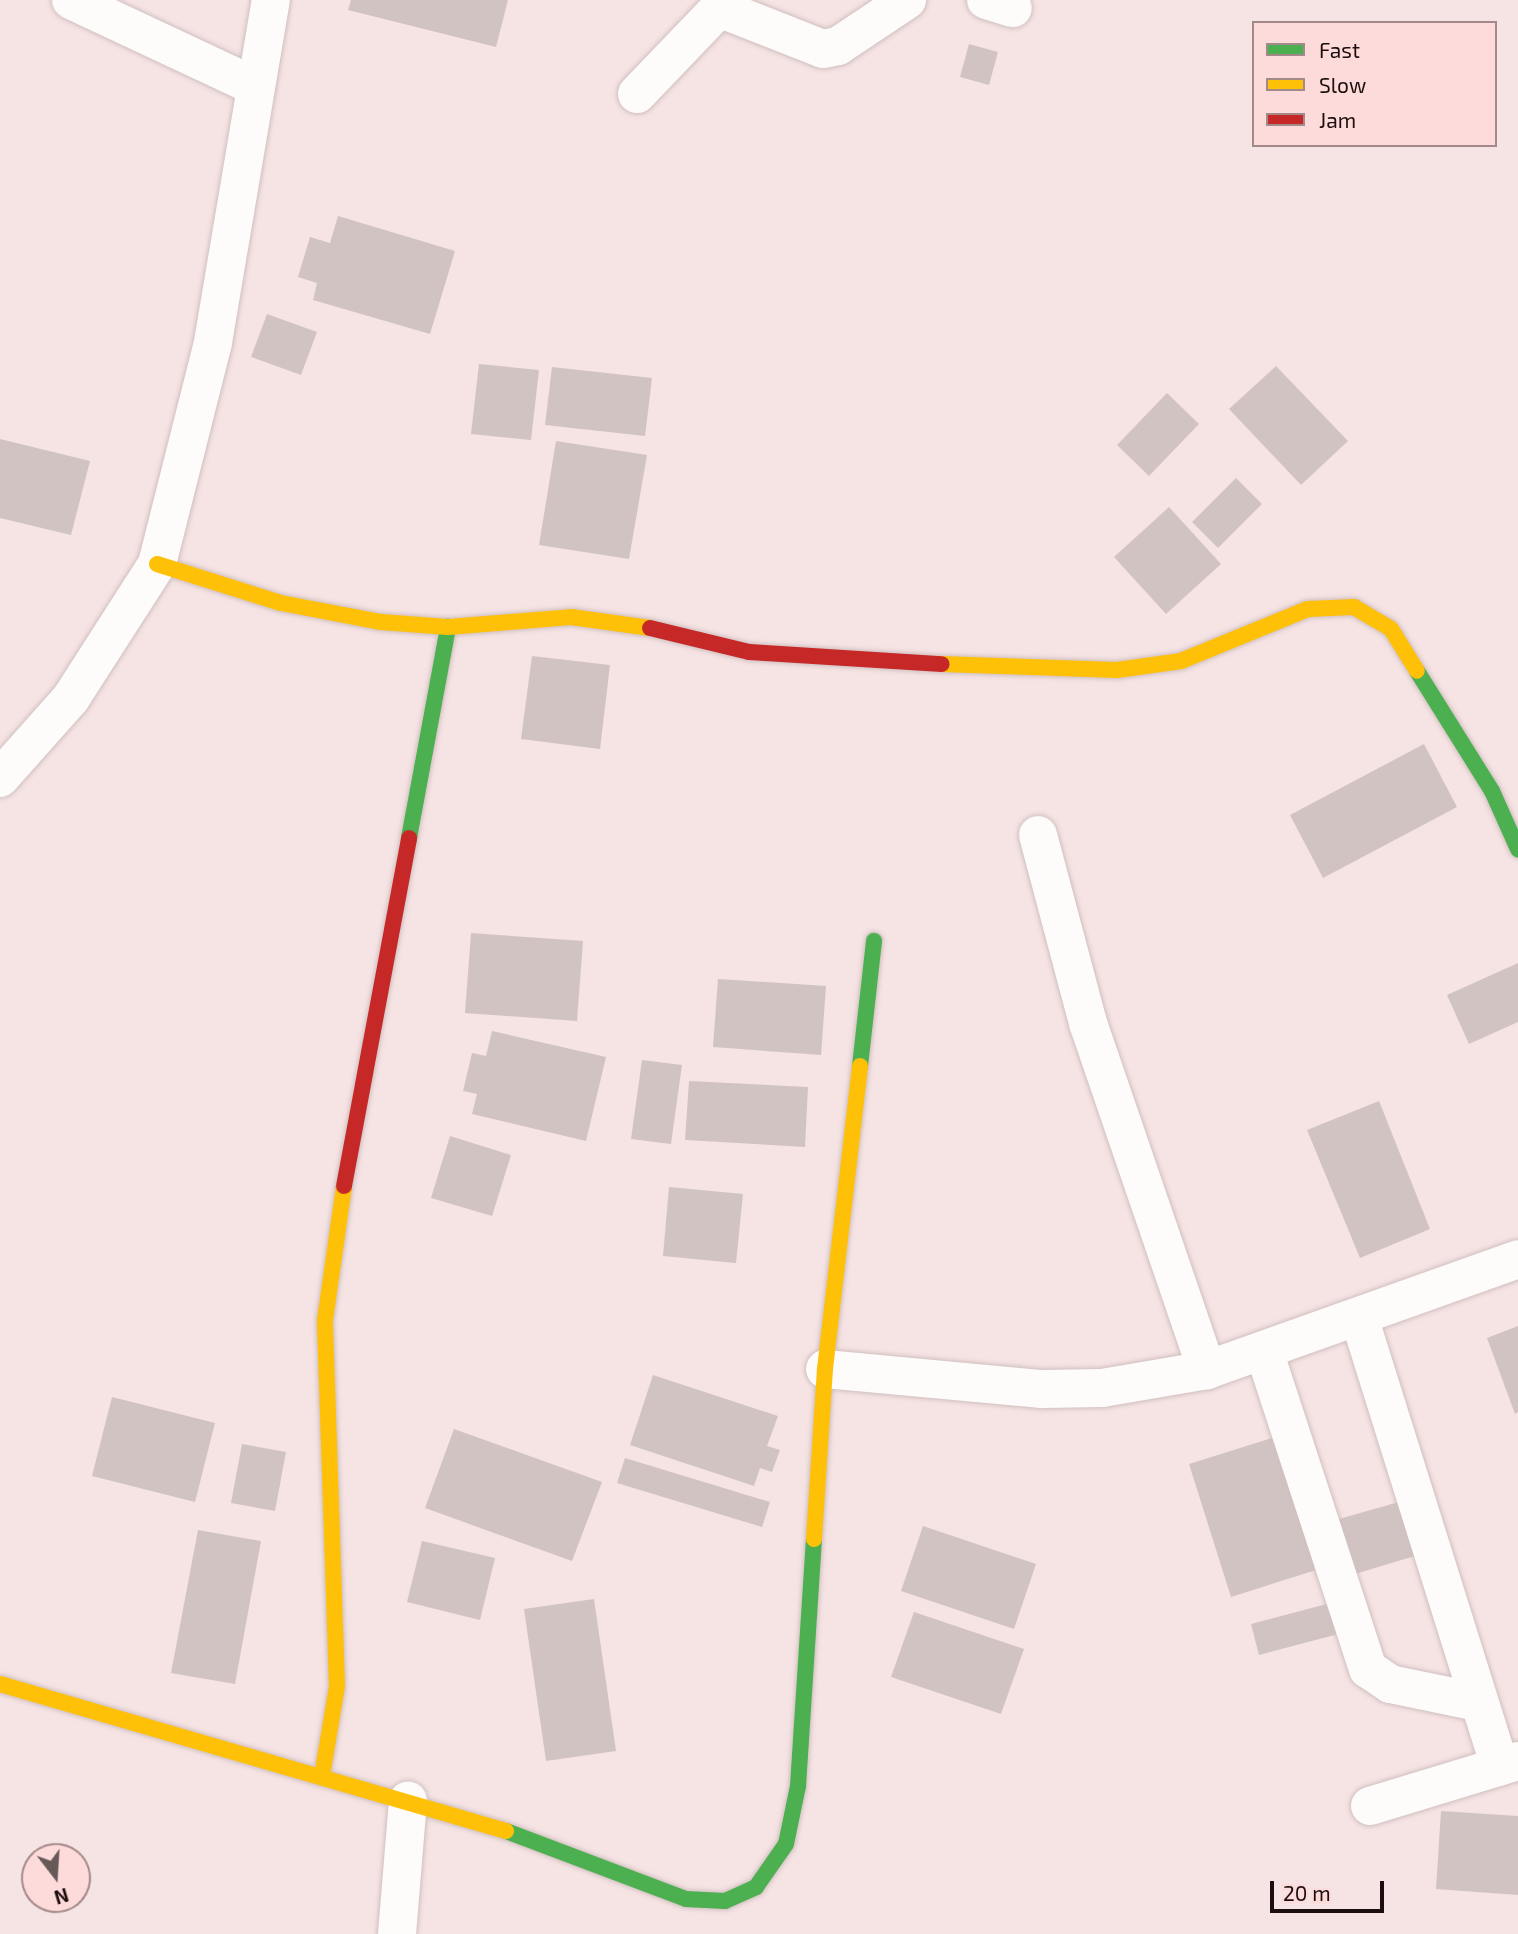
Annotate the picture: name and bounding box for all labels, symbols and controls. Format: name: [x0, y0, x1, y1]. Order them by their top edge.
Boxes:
legend: [1252, 21, 1497, 147]
text: Fast: [1319, 37, 1360, 62]
text: Slow: [1319, 72, 1366, 97]
text: Jam: [1319, 107, 1356, 132]
north arrow: [21, 1843, 91, 1913]
scale bar: [1273, 1868, 1387, 1912]
text: 20 m: [1283, 1880, 1331, 1905]
text: N: [52, 1884, 72, 1910]

